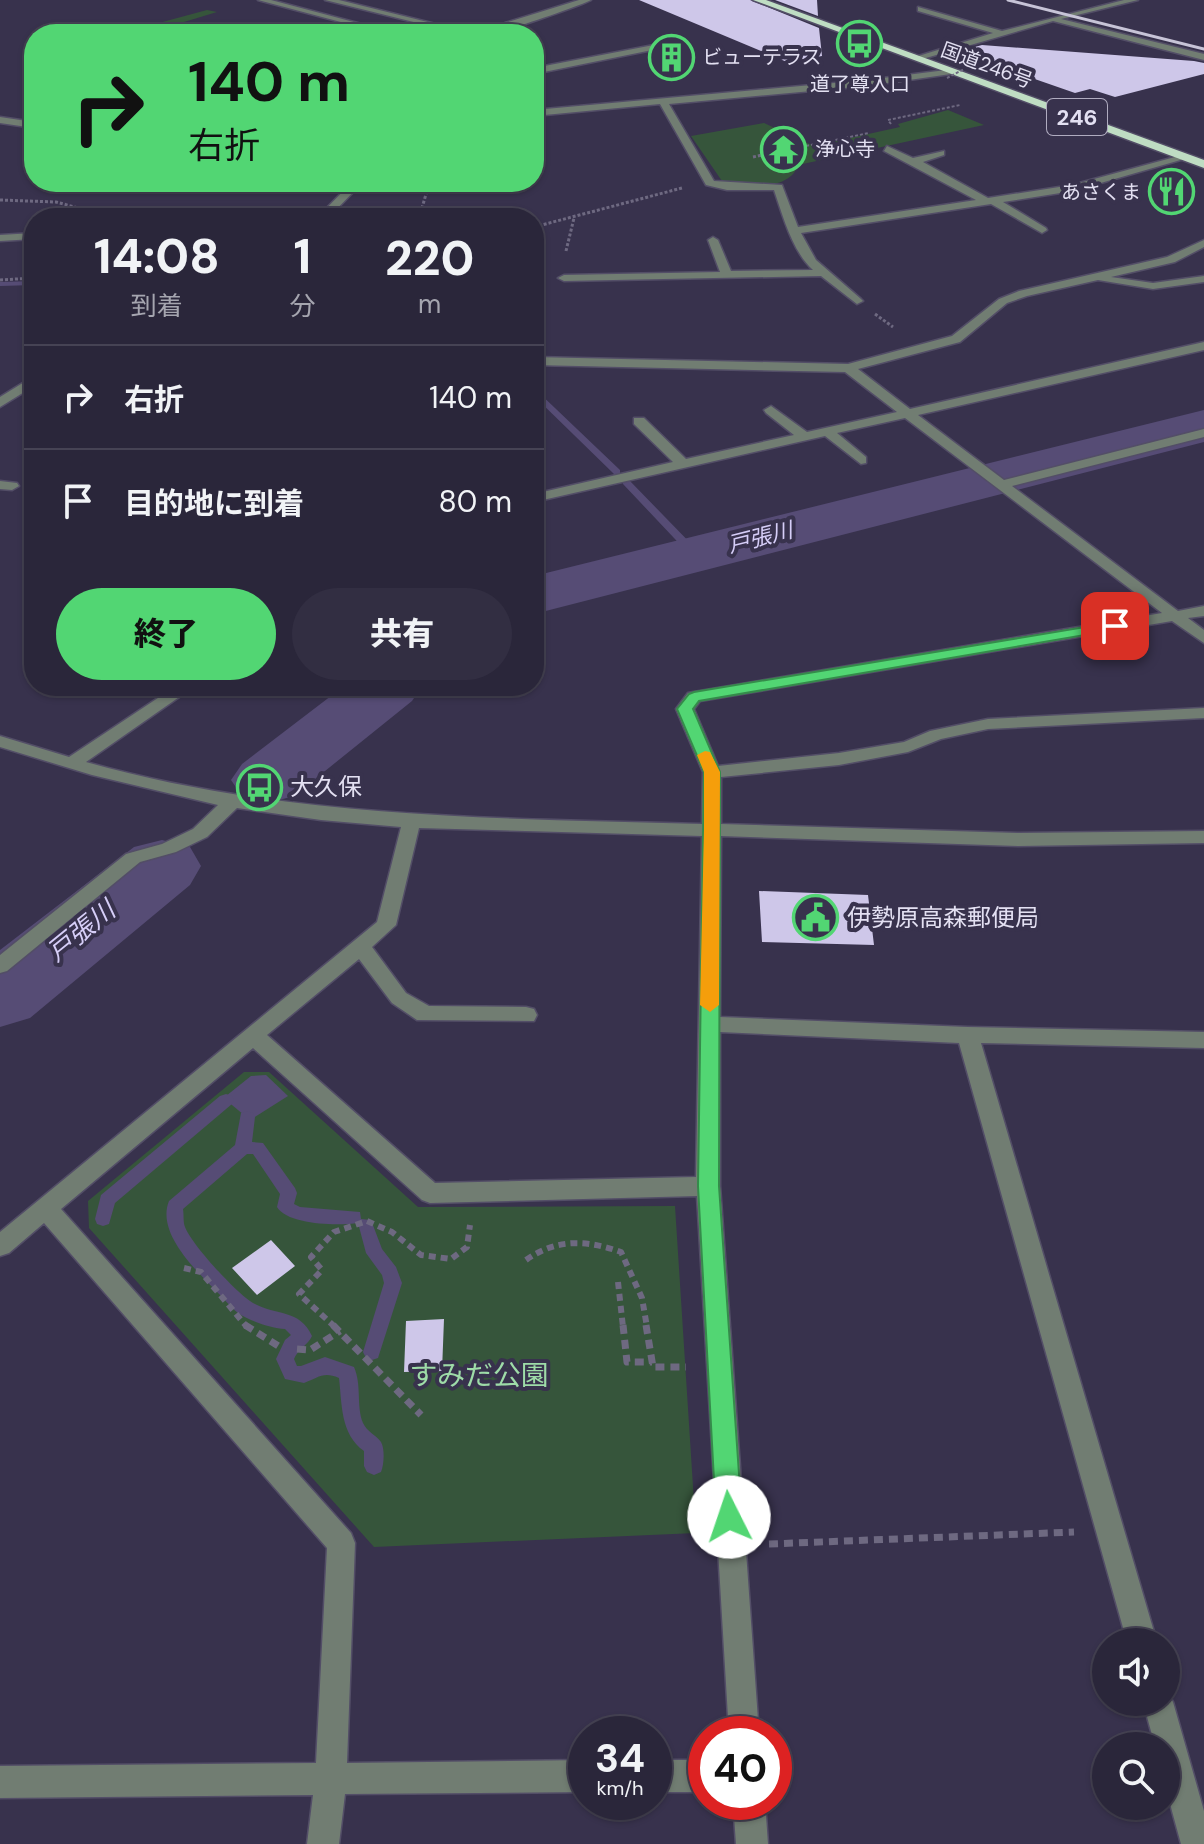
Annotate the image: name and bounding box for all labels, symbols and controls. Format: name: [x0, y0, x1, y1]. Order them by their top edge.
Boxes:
bus stop icon: 道了尊入口: [836, 20, 884, 68]
building icon: ビューテラス: [647, 33, 695, 81]
street label: 国道246号: [937, 36, 1037, 94]
place label: ビューテラス: [702, 44, 822, 70]
text: 140 m: [188, 45, 350, 118]
icon: right: [56, 56, 160, 160]
place label: 道了尊入口: [810, 71, 910, 97]
road number: 246: [1047, 99, 1107, 135]
text: 右折: [188, 122, 260, 169]
temple icon: 浄心寺: [760, 125, 808, 173]
place label: 浄心寺: [815, 136, 875, 162]
restaurant icon: あさくま: [1148, 168, 1196, 216]
place label: あさくま: [1061, 179, 1141, 205]
text: 14:08: [94, 225, 220, 288]
text: 1: [294, 225, 311, 288]
text: 220: [385, 227, 474, 290]
text: m: [418, 287, 441, 321]
text: 到着: [131, 289, 183, 323]
text: 分: [289, 289, 315, 323]
icon: right: [56, 375, 100, 419]
text: 140 m: [429, 378, 512, 417]
text: 右折: [124, 380, 184, 419]
icon: arrive: [56, 479, 100, 523]
text: 80 m: [439, 482, 512, 521]
text: 目的地に到着: [124, 484, 304, 523]
water label: 戸張川: [725, 515, 798, 560]
button: 終了: [56, 588, 276, 680]
button: 共有: [292, 588, 512, 680]
pin: [1081, 592, 1149, 660]
icon: arrive: [1093, 604, 1137, 648]
bus stop icon: 大久保: [235, 763, 283, 811]
place label: 大久保: [290, 771, 362, 802]
water label: 戸張川: [40, 891, 124, 969]
public building icon: 伊勢原高森郵便局: [792, 894, 840, 942]
place label: 伊勢原高森郵便局: [847, 902, 1039, 933]
park label: すみだ公園: [409, 1357, 549, 1394]
position arrow: [687, 1475, 771, 1559]
map controls: [1092, 1628, 1180, 1820]
button: sound: [1092, 1628, 1180, 1716]
speed limit sign: 40: [688, 1716, 792, 1820]
text: 34: [595, 1732, 645, 1784]
button: search: [1092, 1732, 1180, 1820]
text: km/h: [596, 1775, 644, 1801]

